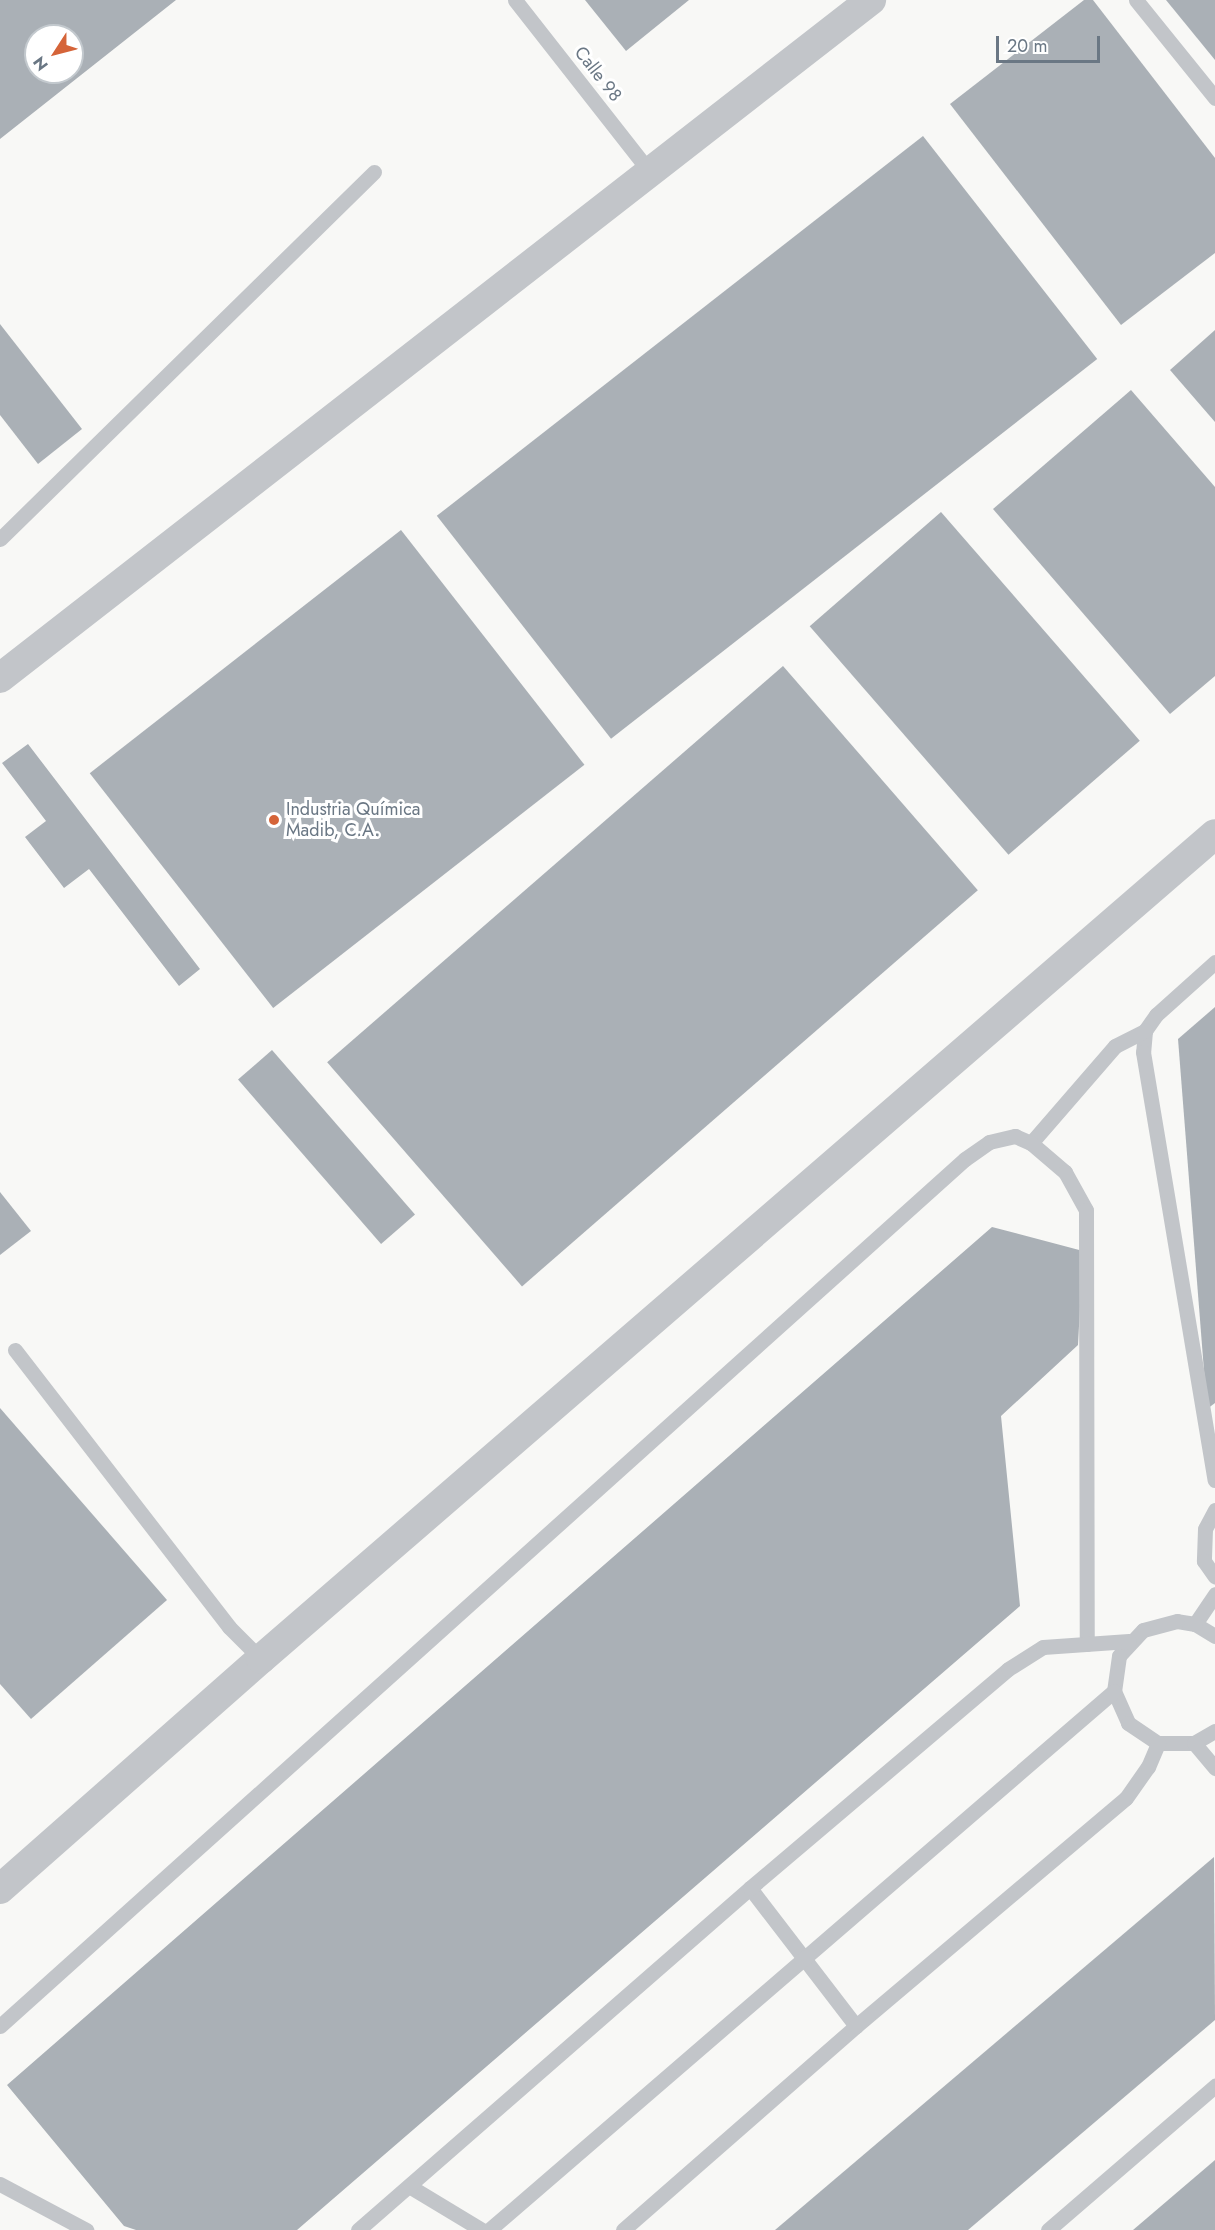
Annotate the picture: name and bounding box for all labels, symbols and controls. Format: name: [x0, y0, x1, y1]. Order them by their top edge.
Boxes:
north arrow: [24, 24, 84, 84]
scale bar: [999, 24, 1102, 62]
text: 20 m: [1007, 33, 1047, 59]
street label: Calle 98: [570, 42, 626, 106]
text: N: [28, 52, 54, 76]
place label: Industria Química Madib, C.A.: [286, 799, 420, 842]
marker: Industria Química Madib, C.A.: [267, 813, 281, 827]

